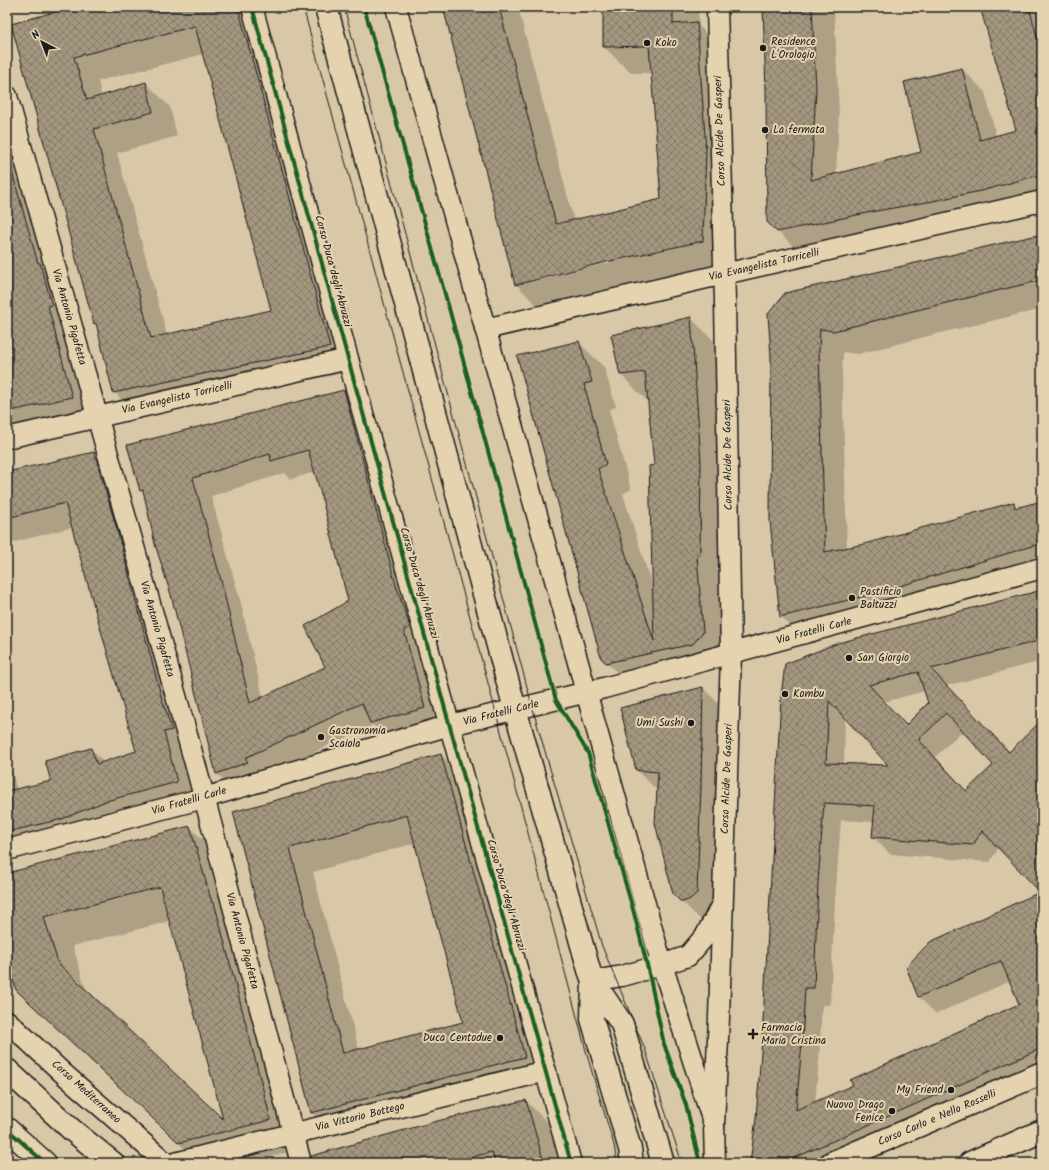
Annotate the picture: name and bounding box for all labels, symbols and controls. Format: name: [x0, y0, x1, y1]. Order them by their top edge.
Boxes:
north arrow: [22, 22, 62, 62]
text: N: [27, 26, 45, 44]
place label: Residence L'Orologio: [771, 33, 816, 64]
place label: Koko: [655, 34, 677, 52]
marker: Koko: [642, 38, 652, 48]
marker: Residence L'Orologio: [758, 43, 768, 53]
street label: Corso Alcide De Gasperi: [709, 75, 731, 187]
place label: La fermata: [773, 121, 825, 139]
marker: La fermata: [760, 125, 770, 135]
street label: Corso Duca degli Abruzzi: [309, 213, 357, 329]
street label: Via Evangelista Torricelli: [707, 243, 821, 286]
street label: Via Antonio Pigafetta: [47, 267, 91, 367]
street label: Via Evangelista Torricelli: [120, 376, 234, 419]
street label: Corso Alcide De Gasperi: [718, 399, 738, 510]
street label: Corso Duca degli Abruzzi: [394, 525, 444, 641]
street label: Via Antonio Pigafetta: [135, 579, 179, 679]
place label: Pastificio Baltuzzi: [860, 583, 901, 614]
marker: Pastificio Baltuzzi: [847, 593, 857, 603]
street label: Via Fratelli Carle: [774, 612, 854, 650]
place label: San Giorgio: [857, 649, 909, 667]
marker: San Giorgio: [844, 653, 854, 663]
place label: Kombu: [793, 685, 825, 703]
marker: Kombu: [780, 689, 790, 699]
street label: Via Fratelli Carle: [461, 695, 541, 731]
place label: Umi Sushi: [636, 714, 683, 732]
marker: Umi Sushi: [686, 718, 696, 728]
place label: Gastronomia Scaiola: [329, 722, 386, 753]
street label: Corso Alcide De Gasperi: [716, 723, 738, 835]
marker: Gastronomia Scaiola: [316, 732, 326, 742]
street label: Via Fratelli Carle: [149, 782, 229, 820]
street label: Corso Duca degli Abruzzi: [481, 837, 531, 953]
street label: Via Antonio Pigafetta: [220, 891, 264, 991]
place label: Farmacia Maria Cristina: [761, 1019, 826, 1050]
place label: Duca Centodue: [423, 1029, 492, 1047]
marker: Farmacia Maria Cristina: [748, 1029, 758, 1039]
marker: Duca Centodue: [495, 1033, 505, 1043]
street label: Corso Mediterraneo: [47, 1056, 125, 1128]
place label: My Friend: [896, 1081, 943, 1099]
street label: Corso Carlo e Nello Rosselli: [875, 1085, 999, 1151]
marker: My Friend: [946, 1085, 956, 1095]
place label: Nuovo Drago Fenice: [826, 1096, 884, 1127]
street label: Via Vittorio Bottego: [314, 1097, 406, 1137]
marker: Nuovo Drago Fenice: [887, 1106, 897, 1116]

